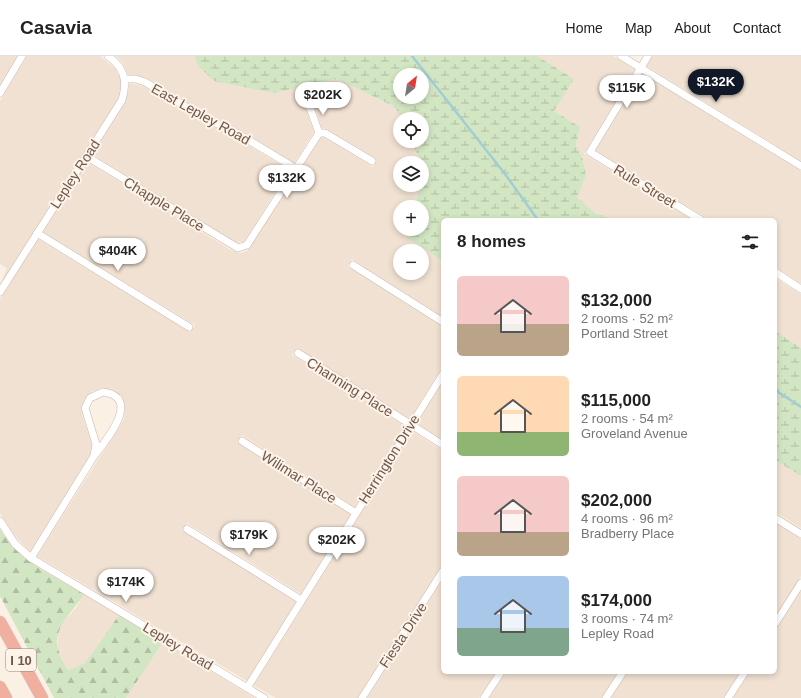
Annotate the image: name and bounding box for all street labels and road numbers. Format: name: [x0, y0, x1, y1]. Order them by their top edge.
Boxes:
street label: East Lepley Road: [149, 80, 253, 148]
street label: Lepley Road: [47, 137, 103, 211]
street label: Rule Street: [611, 161, 679, 211]
street label: Chapple Place: [121, 174, 207, 234]
street label: Channing Place: [304, 354, 396, 420]
street label: Herrington Drive: [355, 411, 423, 506]
street label: Wilimar Place: [258, 448, 340, 507]
street label: Fiesta Drive: [376, 599, 430, 671]
street label: Lepley Road: [140, 619, 216, 673]
road number: I 10: [6, 649, 36, 671]

